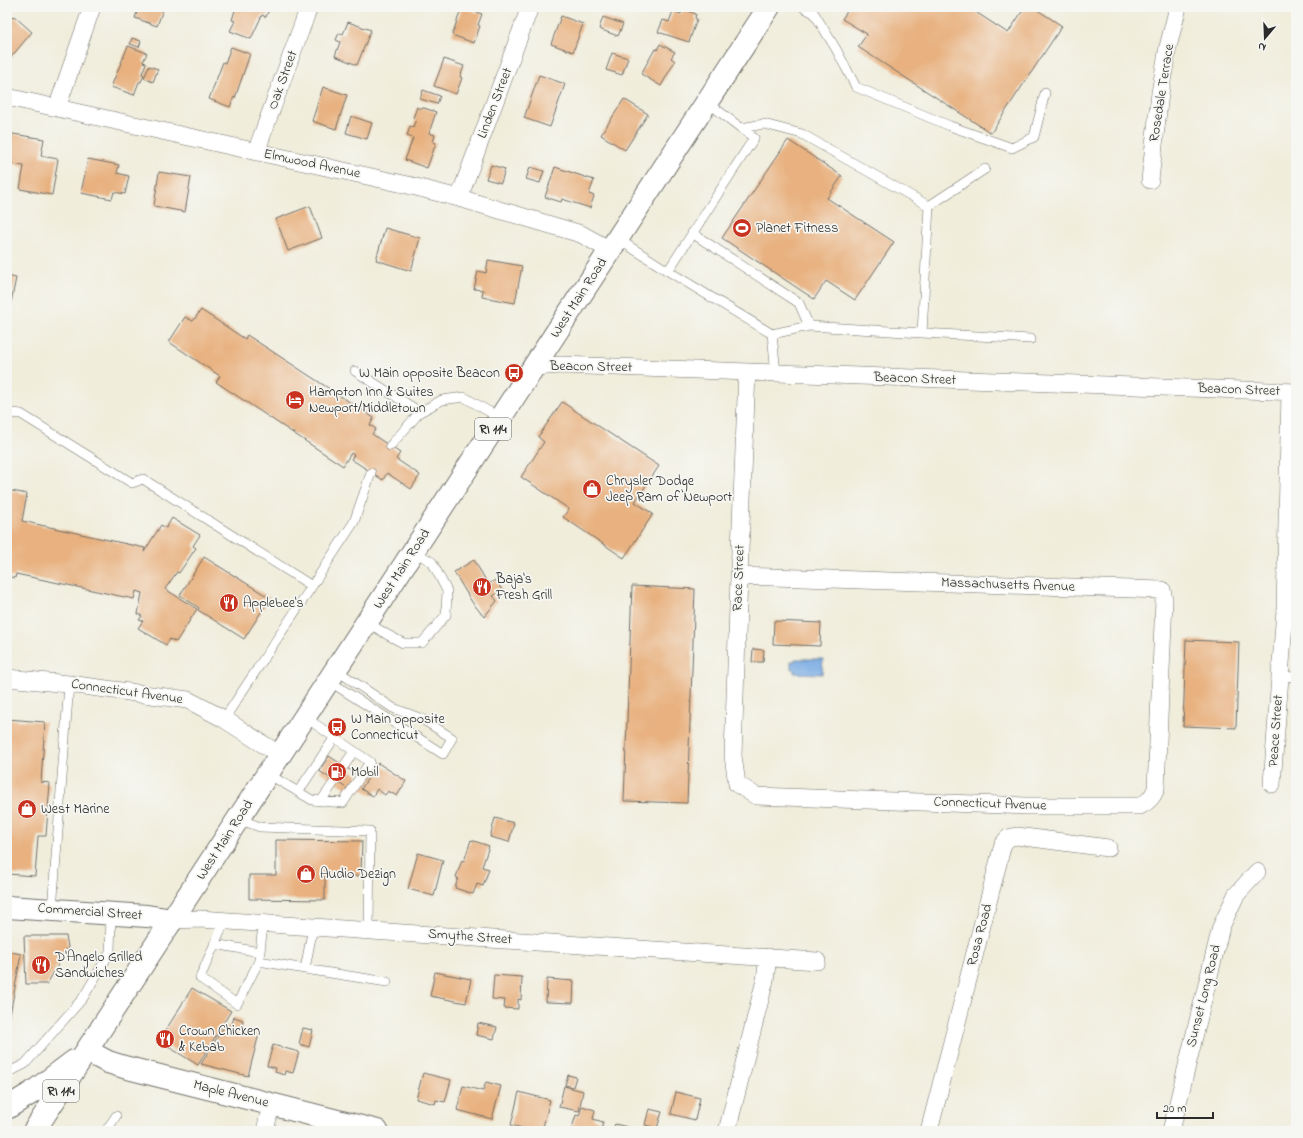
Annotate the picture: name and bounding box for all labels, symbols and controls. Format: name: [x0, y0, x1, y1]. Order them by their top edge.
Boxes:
north arrow: [1245, 18, 1285, 58]
text: N: [1256, 38, 1268, 55]
street label: Rosedale Terrace: [1144, 42, 1180, 144]
street label: Oak Street: [263, 47, 304, 113]
street label: Linden Street: [472, 64, 518, 142]
street label: Elmwood Avenue: [262, 143, 363, 185]
sports icon: Planet Fitness: [731, 217, 753, 239]
place label: Planet Fitness: [756, 218, 838, 239]
street label: West Main Road: [545, 254, 613, 342]
street label: Beacon Street: [549, 356, 633, 378]
bus stop icon: W Main opposite Beacon: [503, 362, 525, 384]
place label: W Main opposite Beacon: [359, 363, 500, 384]
street label: Beacon Street: [872, 367, 957, 391]
street label: Beacon Street: [1196, 378, 1281, 402]
place label: Hampton Inn & Suites Newport/Middletown: [309, 382, 434, 419]
hotel icon: Hampton Inn & Suites Newport/Middletown: [284, 389, 306, 411]
road number: RI 114: [475, 418, 511, 440]
place label: Chrysler Dodge Jeep Ram of Newport: [606, 471, 733, 508]
shop icon: Chrysler Dodge Jeep Ram of Newport: [581, 478, 603, 500]
street label: West Main Road: [368, 525, 436, 613]
street label: Race Street: [727, 544, 751, 612]
place label: Baja's Fresh Grill: [495, 569, 552, 606]
street label: Massachusetts Avenue: [941, 572, 1076, 598]
restaurant icon: Baja's Fresh Grill: [471, 576, 493, 598]
restaurant icon: Applebee's: [218, 592, 240, 614]
place label: Applebee's: [243, 593, 304, 614]
street label: Connecticut Avenue: [70, 674, 185, 710]
street label: Peace Street: [1263, 694, 1289, 768]
place label: W Main opposite Connecticut: [351, 709, 445, 746]
bus stop icon: W Main opposite Connecticut: [326, 716, 348, 738]
fuel station icon: Mobil: [326, 761, 348, 783]
place label: Mobil: [351, 762, 379, 783]
street label: Connecticut Avenue: [933, 792, 1047, 816]
street label: West Main Road: [191, 796, 259, 884]
shop icon: West Marine: [16, 798, 38, 820]
place label: West Marine: [41, 799, 110, 820]
shop icon: Audio Dezign: [295, 863, 317, 885]
place label: Audio Dezign: [320, 864, 396, 886]
street label: Commercial Street: [37, 898, 143, 926]
street label: Rosa Road: [962, 901, 998, 968]
street label: Smythe Street: [427, 924, 513, 951]
street label: Sunset Long Road: [1181, 942, 1228, 1050]
place label: D'Angelo Grilled Sandwiches: [54, 947, 143, 984]
restaurant icon: D'Angelo Grilled Sandwiches: [30, 954, 52, 976]
place label: Crown Chicken & Kebab: [179, 1021, 260, 1058]
restaurant icon: Crown Chicken & Kebab: [154, 1028, 176, 1050]
street label: Maple Avenue: [191, 1074, 272, 1114]
road number: RI 114: [43, 1080, 79, 1102]
scale bar: [1157, 1094, 1213, 1120]
text: 20 m: [1163, 1100, 1186, 1118]

